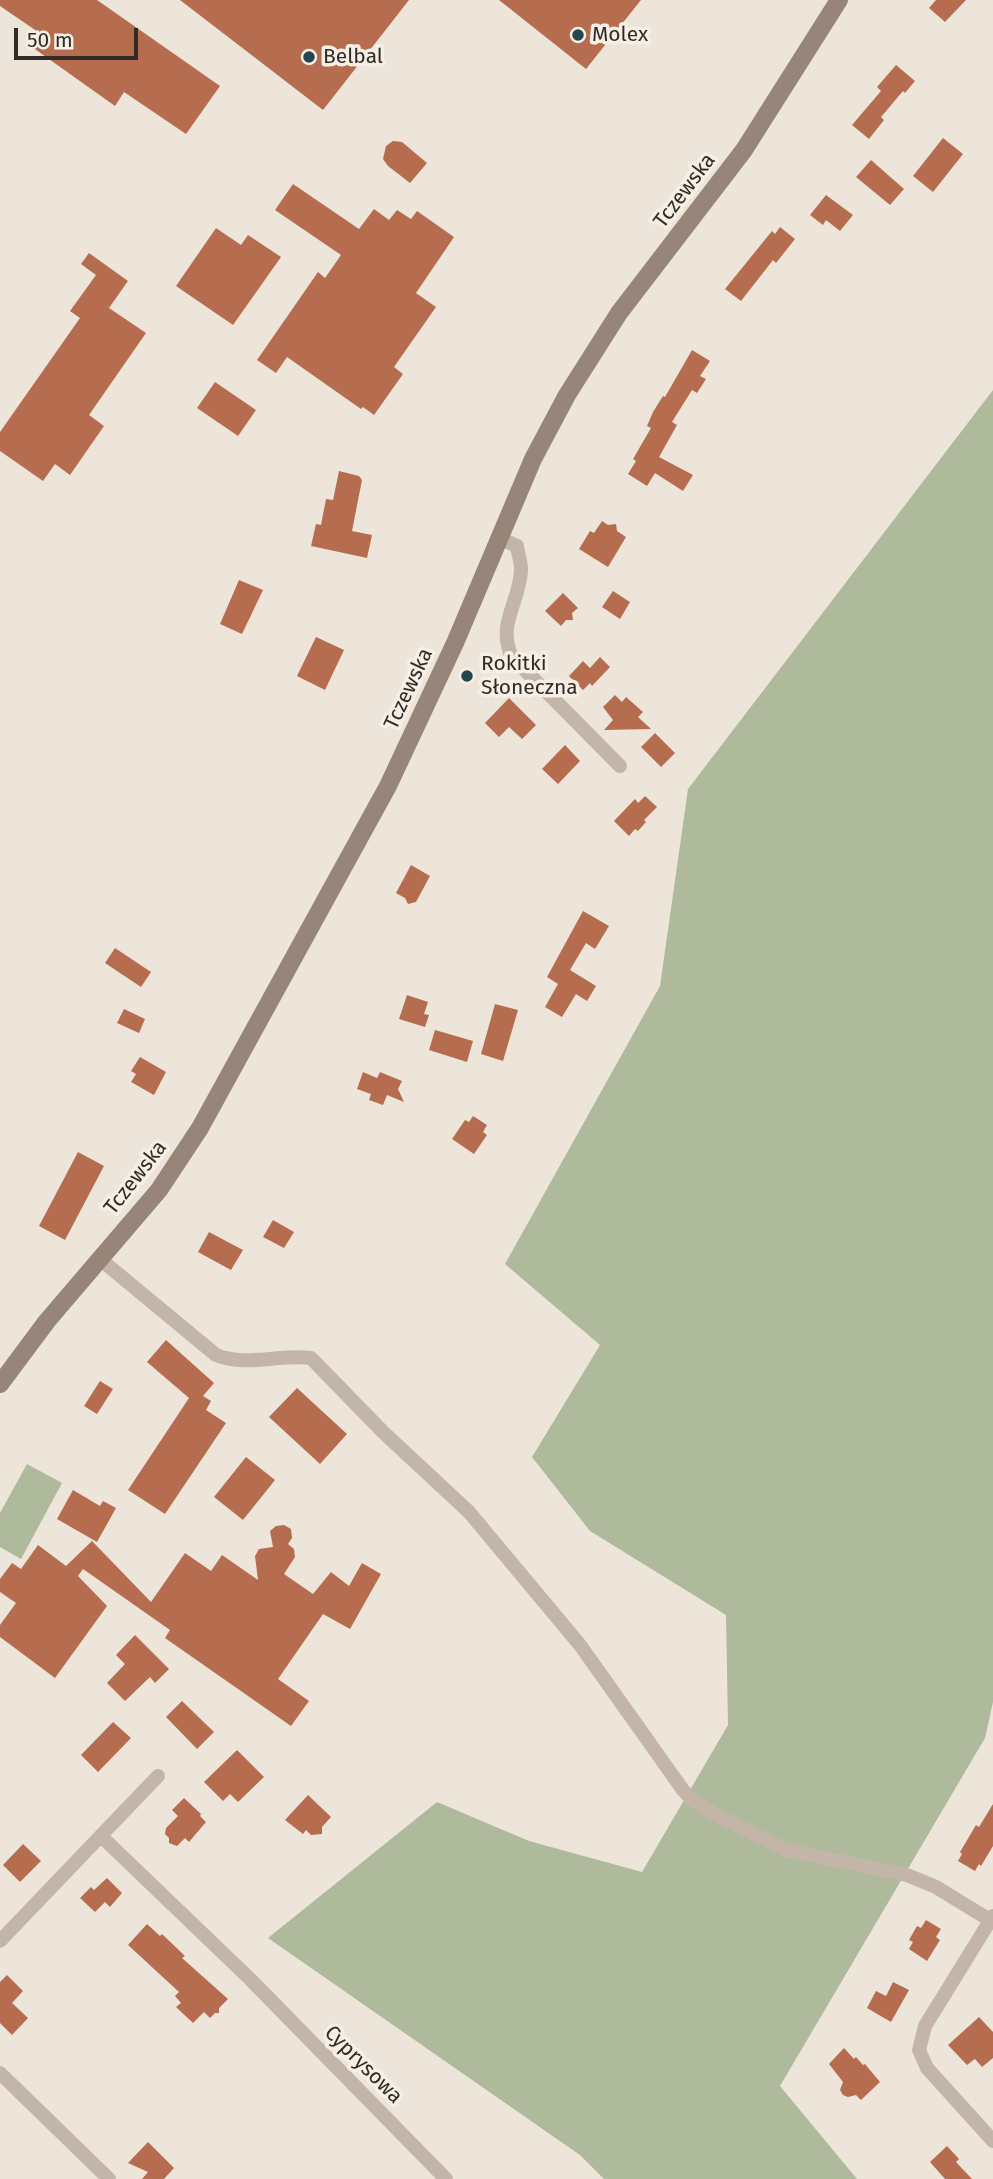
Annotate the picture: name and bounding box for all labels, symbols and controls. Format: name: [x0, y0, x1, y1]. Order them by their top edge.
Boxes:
scale bar: [18, 14, 142, 58]
place label: Molex: [592, 22, 648, 48]
text: 50 m: [27, 27, 73, 53]
marker: Molex: [570, 27, 586, 43]
place label: Belbal: [323, 44, 383, 70]
marker: Belbal: [301, 49, 317, 65]
street label: Tczewska: [649, 149, 721, 233]
street label: Tczewska: [379, 644, 439, 734]
place label: Rokitki Słoneczna: [481, 651, 578, 701]
marker: Rokitki Słoneczna: [459, 668, 475, 684]
street label: Tczewska: [99, 1136, 173, 1220]
street label: Cyprysowa: [319, 2021, 407, 2109]

